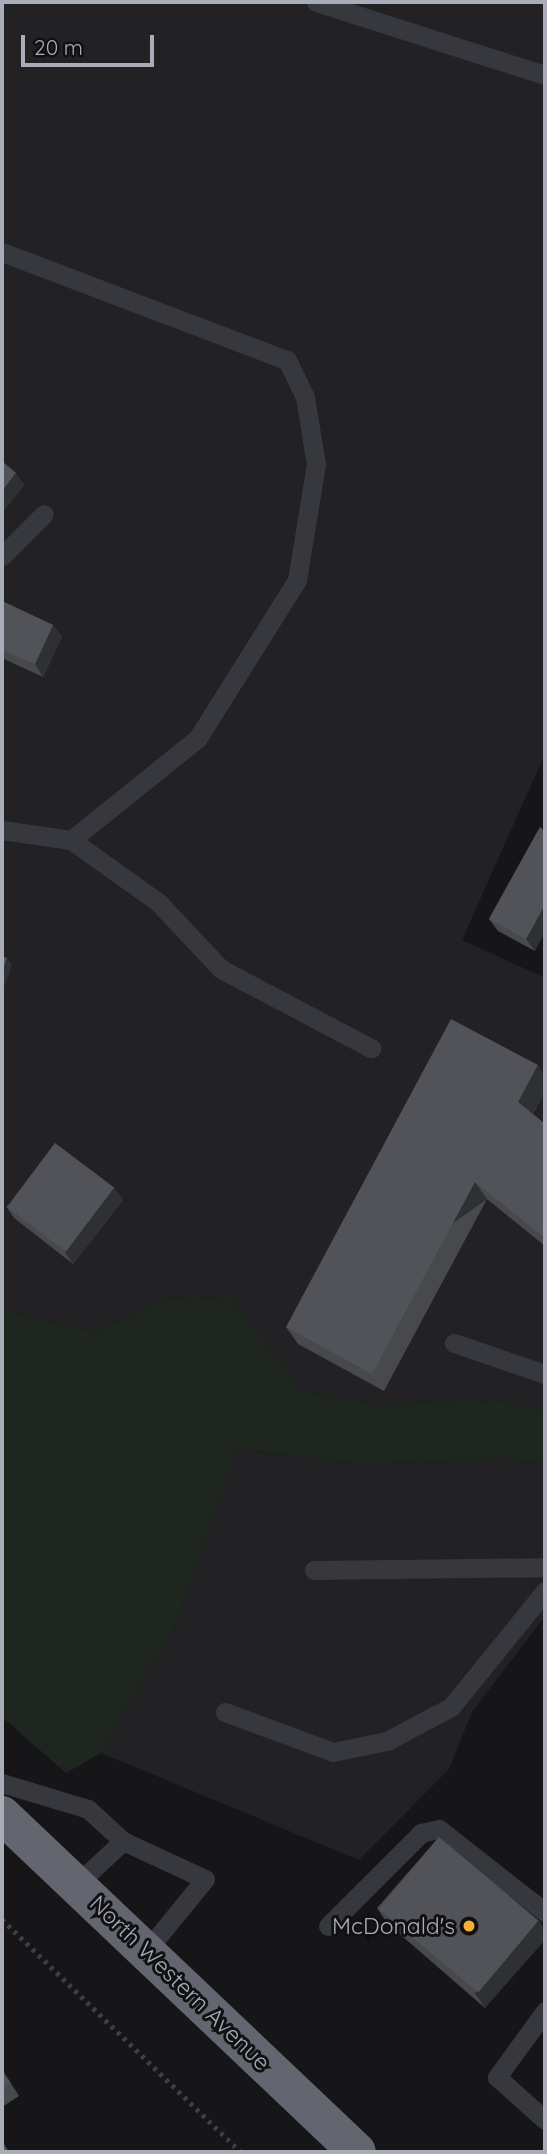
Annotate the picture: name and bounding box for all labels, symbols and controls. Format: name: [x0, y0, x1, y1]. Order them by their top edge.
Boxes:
scale bar: [24, 21, 158, 65]
text: 20 m: [34, 34, 83, 60]
street label: North Western Avenue: [84, 1890, 276, 2076]
place label: McDonald's: [332, 1912, 455, 1940]
marker: McDonald's: [461, 1918, 477, 1934]

